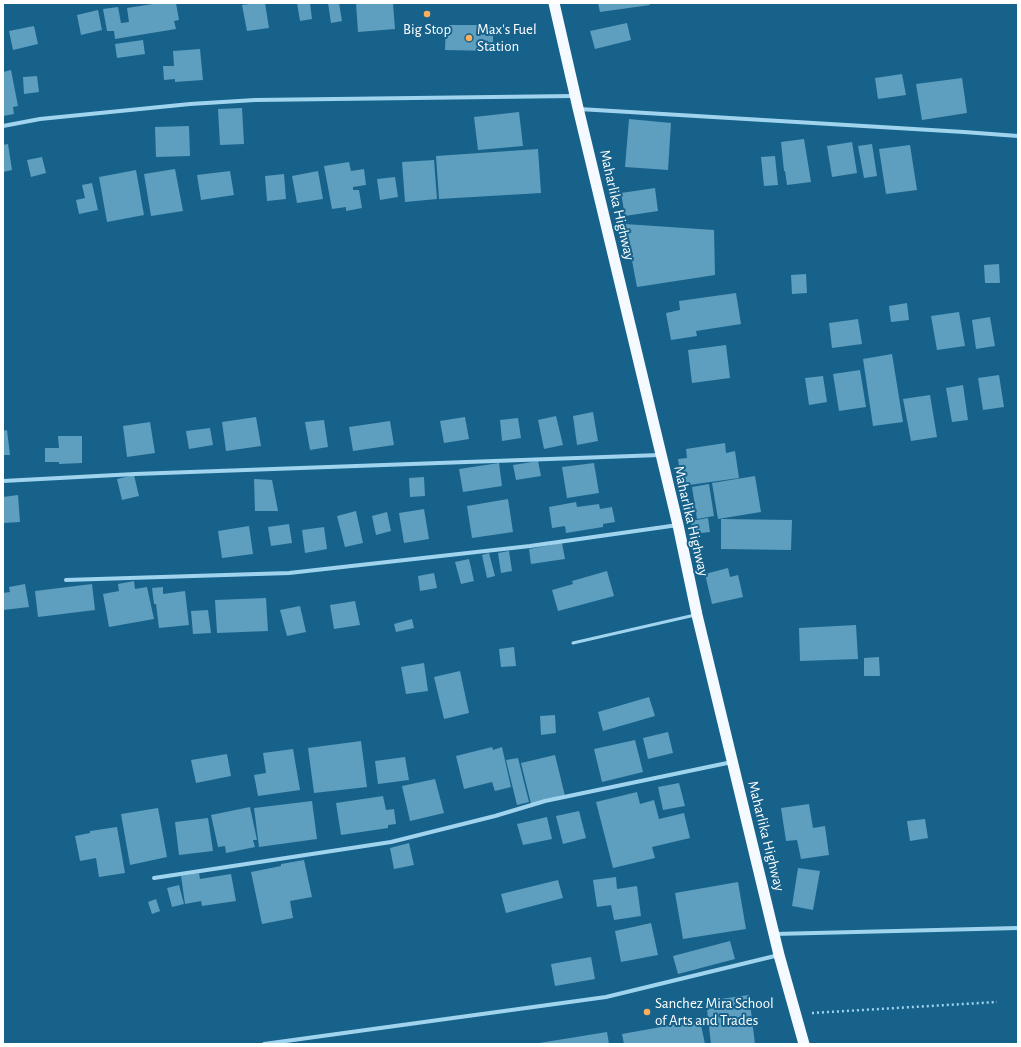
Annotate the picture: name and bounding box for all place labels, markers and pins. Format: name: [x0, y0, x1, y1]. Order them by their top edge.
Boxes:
marker: Big Stop: [422, 9, 432, 19]
place label: Big Stop: [403, 20, 451, 38]
place label: Max's Fuel Station: [477, 20, 537, 55]
marker: Max's Fuel Station: [464, 33, 474, 43]
place label: Sanchez Mira School of Arts and Trades: [655, 994, 774, 1029]
marker: Sanchez Mira School of Arts and Trades: [642, 1007, 652, 1017]

